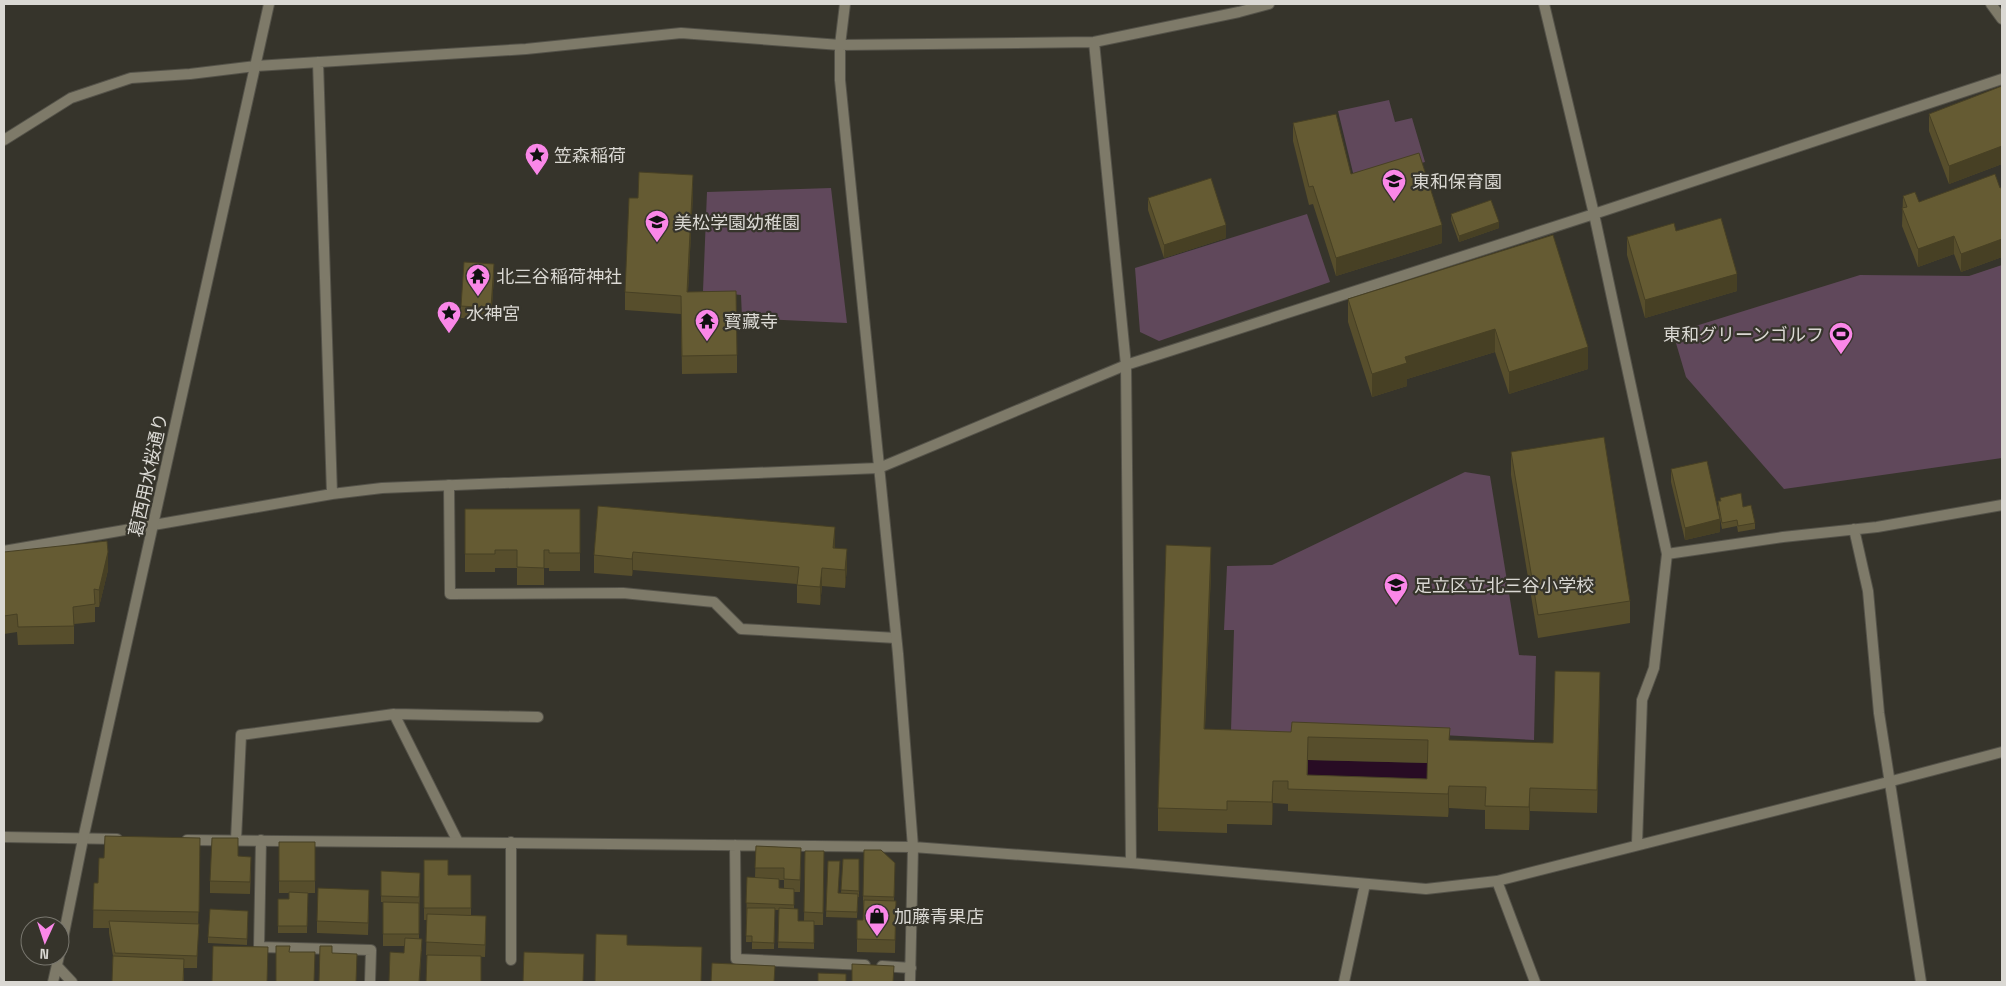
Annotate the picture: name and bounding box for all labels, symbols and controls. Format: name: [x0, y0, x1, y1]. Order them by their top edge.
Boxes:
place icon: 笠森稲荷: [524, 142, 550, 176]
place label: 笠森稲荷: [554, 144, 626, 167]
school or university icon: 東和保育園: [1381, 168, 1407, 202]
place label: 東和保育園: [1412, 170, 1502, 193]
school or university icon: 美松学園幼稚園: [644, 209, 670, 243]
place label: 美松学園幼稚園: [674, 211, 800, 234]
temple icon: 北三谷稲荷神社: [465, 263, 491, 297]
place label: 北三谷稲荷神社: [496, 265, 622, 288]
place icon: 水神宮: [436, 300, 462, 334]
place label: 水神宮: [466, 302, 520, 325]
temple icon: 寳藏寺: [694, 308, 720, 342]
place label: 寳藏寺: [724, 310, 778, 333]
sports icon: 東和グリーンゴルフ: [1828, 321, 1854, 355]
place label: 東和グリーンゴルフ: [1663, 323, 1824, 346]
street label: 葛西用水桜通り: [124, 411, 172, 539]
school or university icon: 足立区立北三谷小学校: [1383, 572, 1409, 606]
place label: 足立区立北三谷小学校: [1414, 574, 1594, 597]
shop icon: 加藤青果店: [864, 903, 890, 937]
place label: 加藤青果店: [894, 905, 984, 928]
north arrow: [20, 916, 70, 966]
text: N: [39, 945, 49, 963]

